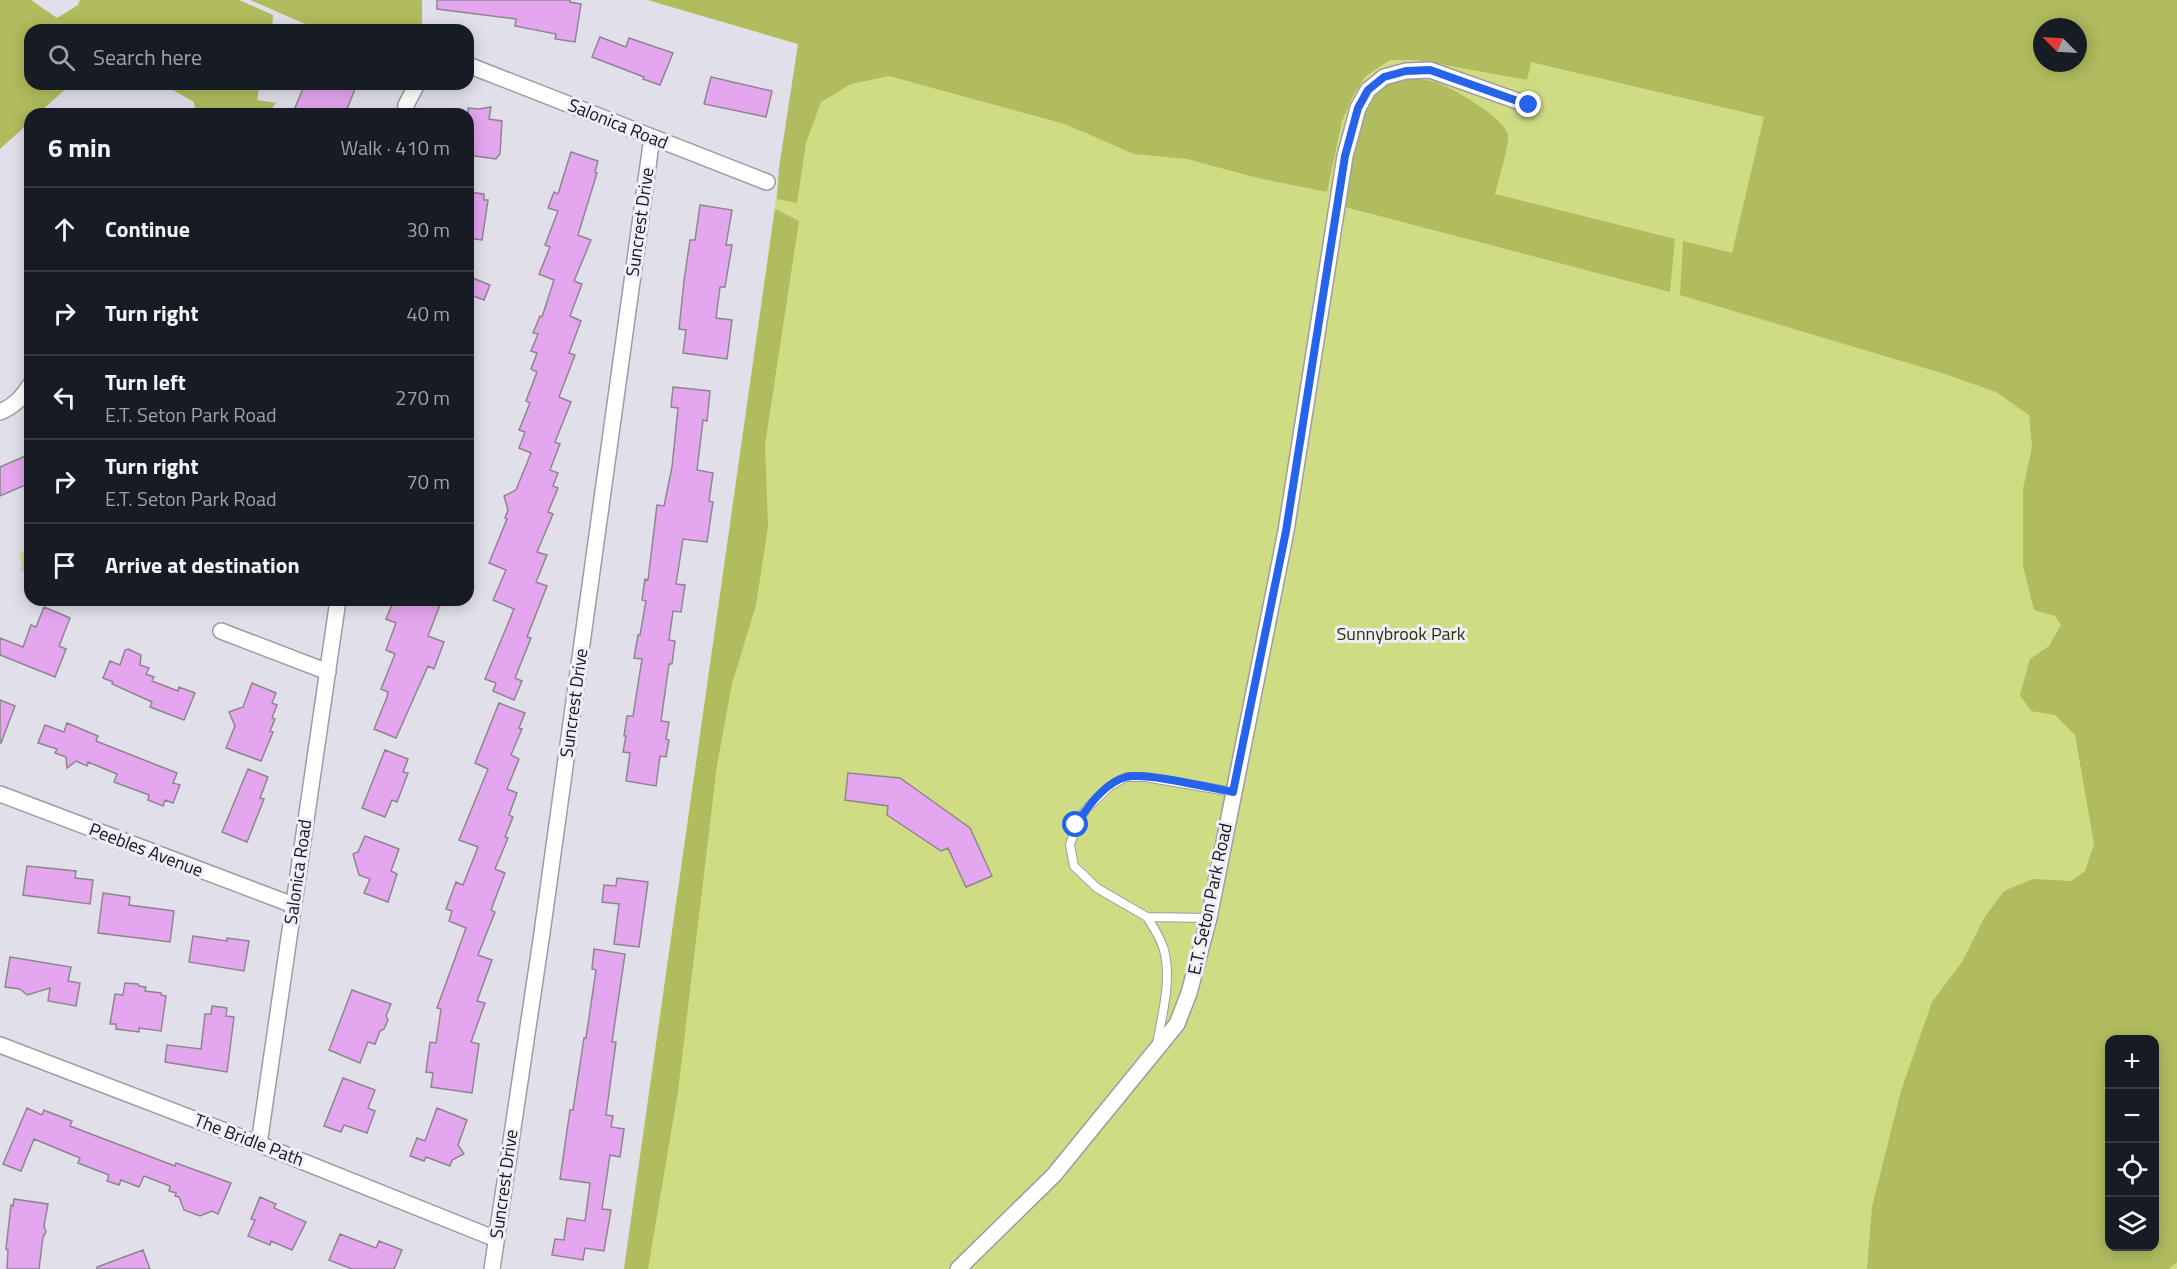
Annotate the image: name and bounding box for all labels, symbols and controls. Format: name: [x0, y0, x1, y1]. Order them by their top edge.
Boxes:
north arrow: [2033, 18, 2087, 72]
search box: [24, 24, 474, 90]
text: Search here: [93, 40, 202, 74]
icon: search: [45, 41, 78, 74]
street label: Salonica Road: [564, 91, 672, 156]
route end: [1515, 91, 1541, 117]
text: 6 min: [48, 128, 111, 167]
text: Walk · 410 m: [341, 132, 450, 163]
street label: Suncrest Drive: [618, 166, 661, 278]
text: Continue: [105, 212, 190, 246]
icon: ahead: [48, 213, 81, 246]
text: 30 m: [406, 214, 450, 245]
text: Turn right: [105, 296, 199, 330]
icon: right: [48, 297, 81, 330]
text: 40 m: [406, 298, 450, 329]
text: Turn left: [105, 365, 186, 399]
icon: left: [48, 381, 81, 414]
text: 270 m: [395, 382, 450, 413]
text: E.T. Seton Park Road: [105, 399, 277, 430]
text: Turn right: [105, 449, 199, 483]
icon: right: [48, 465, 81, 498]
text: 70 m: [406, 466, 450, 497]
text: E.T. Seton Park Road: [105, 483, 277, 514]
text: Arrive at destination: [105, 548, 300, 582]
icon: arrive: [48, 549, 81, 582]
park label: Sunnybrook Park: [1337, 620, 1466, 647]
street label: Suncrest Drive: [552, 647, 595, 759]
route start: [1062, 811, 1088, 837]
street label: Peebles Avenue: [85, 815, 207, 884]
street label: Salonica Road: [277, 818, 318, 926]
street label: E.T. Seton Park Road: [1180, 821, 1239, 977]
map controls: [2105, 1035, 2159, 1251]
button: +: [2105, 1035, 2159, 1089]
button: −: [2105, 1089, 2159, 1143]
street label: The Bridle Path: [190, 1106, 308, 1173]
street label: Suncrest Drive: [482, 1128, 525, 1240]
button: locate: [2105, 1143, 2159, 1197]
button: layers: [2105, 1197, 2159, 1251]

